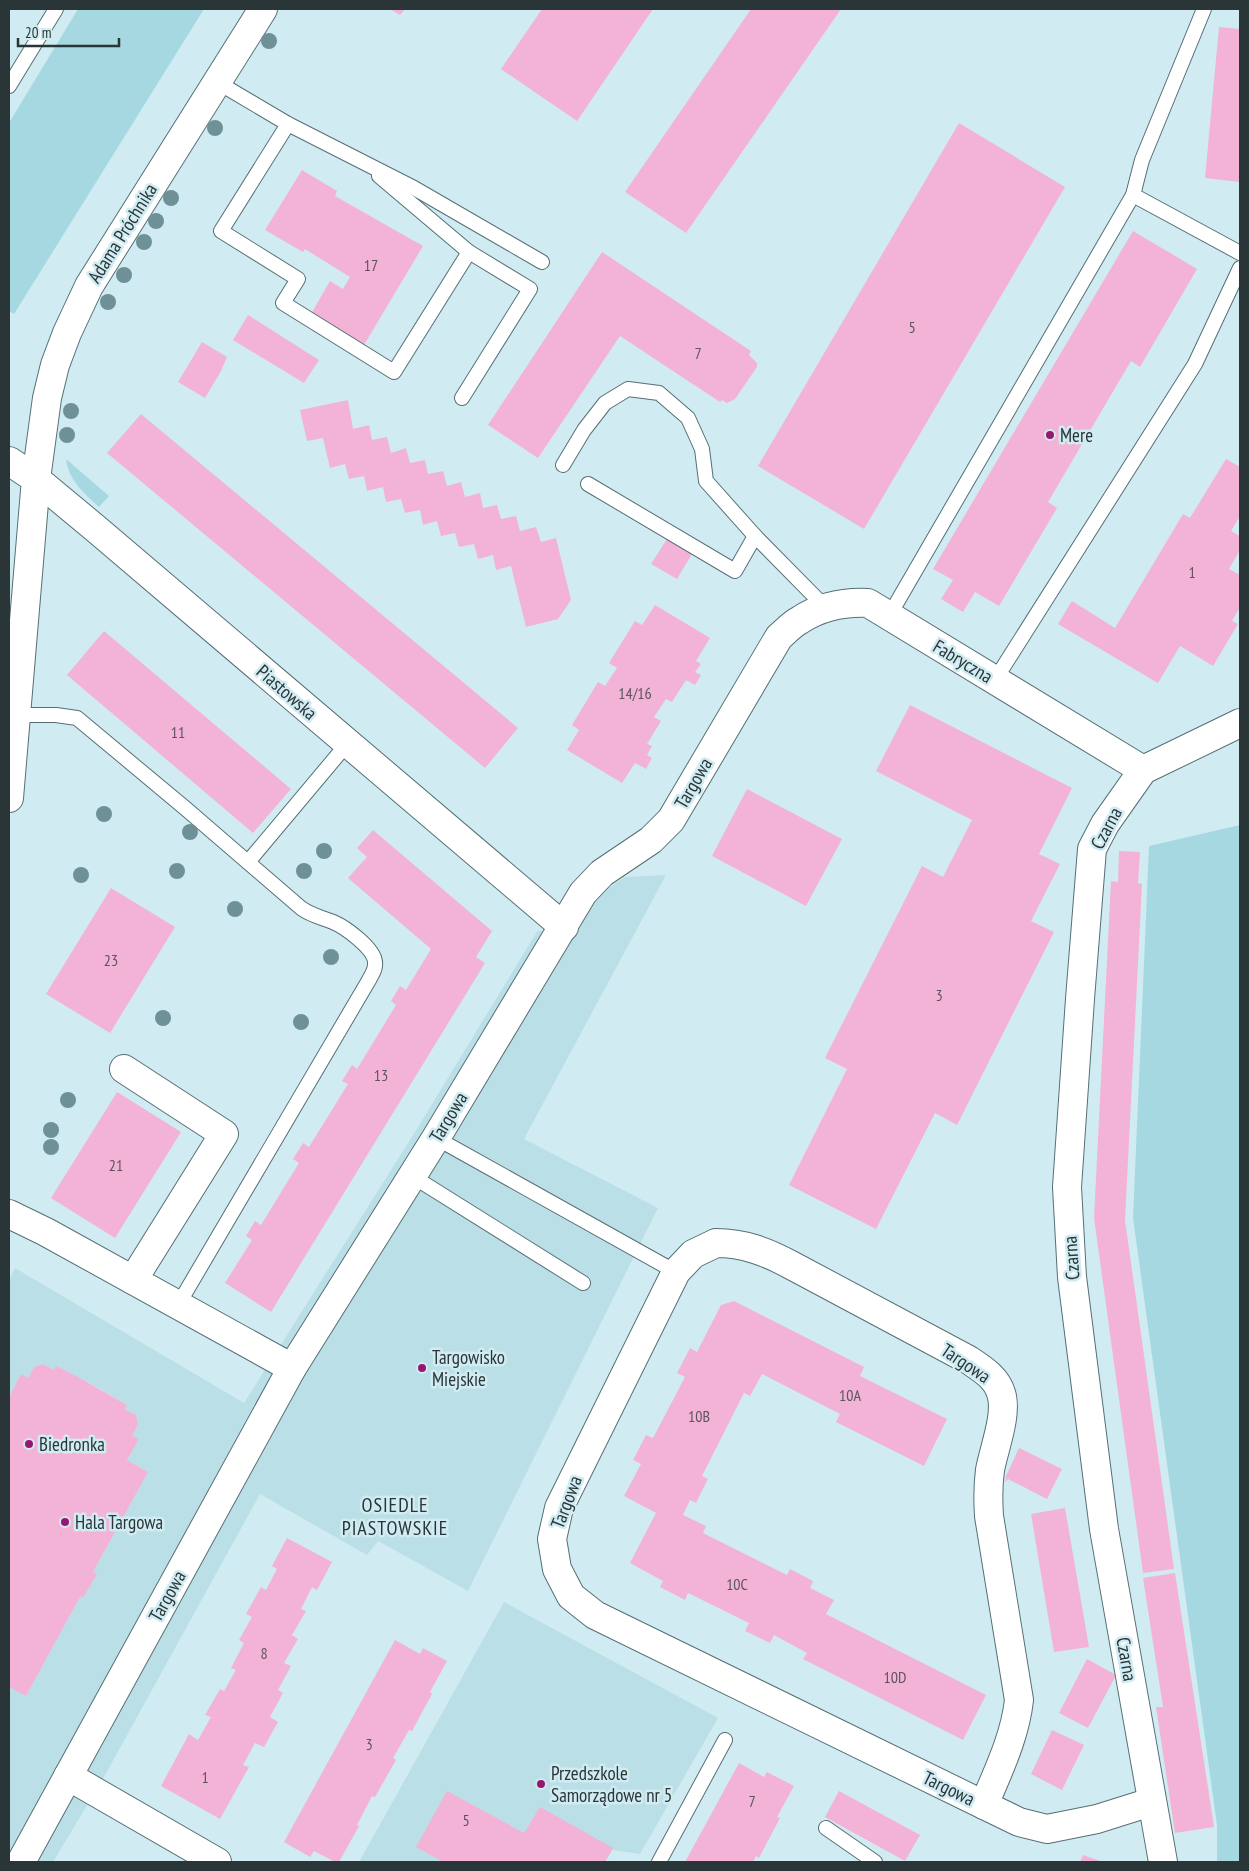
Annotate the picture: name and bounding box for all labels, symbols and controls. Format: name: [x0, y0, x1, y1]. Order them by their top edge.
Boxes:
scale bar: [18, 15, 119, 47]
text: 20 m: [25, 23, 51, 42]
street label: Adama Próchnika: [82, 179, 162, 287]
house number: 17: [364, 255, 378, 275]
house number: 5: [908, 317, 916, 337]
house number: 7: [694, 343, 702, 363]
place label: Mere: [1060, 423, 1093, 447]
marker: Mere: [1044, 429, 1056, 441]
house number: 1: [1188, 562, 1196, 582]
street label: Fabryczna: [929, 634, 997, 688]
street label: Piastowska: [252, 659, 322, 725]
house number: 14/16: [618, 683, 652, 703]
house number: 11: [171, 722, 185, 742]
street label: Targowa: [669, 753, 717, 813]
street label: Czarna: [1085, 803, 1127, 853]
house number: 23: [104, 950, 118, 970]
house number: 3: [935, 985, 943, 1005]
house number: 13: [374, 1065, 388, 1085]
street label: Targowa: [424, 1087, 472, 1147]
house number: 21: [109, 1155, 123, 1175]
street label: Czarna: [1057, 1235, 1085, 1281]
street label: Targowa: [937, 1338, 995, 1388]
place label: Targowisko Miejskie: [432, 1345, 505, 1391]
marker: Targowisko Miejskie: [416, 1362, 428, 1374]
house number: 10A: [839, 1385, 861, 1405]
house number: 10B: [688, 1406, 710, 1426]
place label: Biedronka: [39, 1432, 105, 1456]
marker: Biedronka: [23, 1438, 35, 1450]
street label: Targowa: [545, 1472, 587, 1532]
district label: OSIEDLE PIASTOWSKIE: [342, 1492, 448, 1541]
place label: Hala Targowa: [75, 1510, 163, 1534]
marker: Hala Targowa: [59, 1516, 71, 1528]
street label: Targowa: [143, 1566, 191, 1626]
house number: 10C: [726, 1574, 748, 1594]
street label: Czarna: [1111, 1635, 1143, 1683]
house number: 8: [260, 1643, 268, 1663]
house number: 10D: [884, 1667, 906, 1687]
house number: 3: [365, 1734, 373, 1754]
place label: Przedszkole Samorządowe nr 5: [551, 1761, 672, 1807]
street label: Targowa: [919, 1765, 979, 1811]
house number: 1: [201, 1767, 209, 1787]
marker: Przedszkole Samorządowe nr 5: [535, 1778, 547, 1790]
house number: 7: [748, 1791, 756, 1811]
house number: 5: [462, 1810, 470, 1830]

